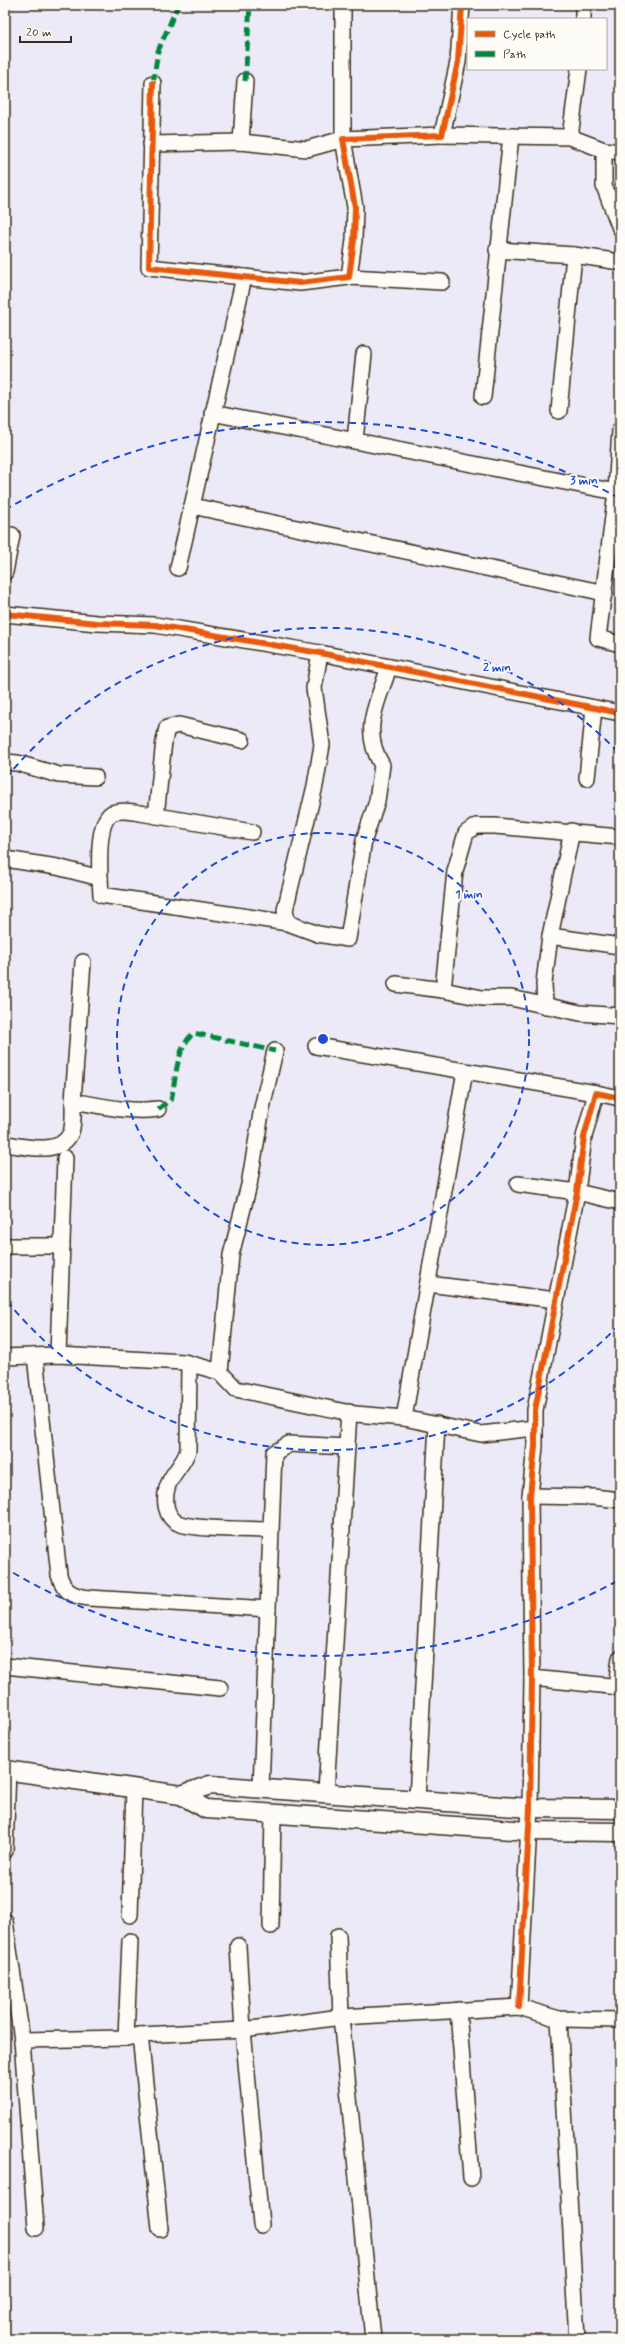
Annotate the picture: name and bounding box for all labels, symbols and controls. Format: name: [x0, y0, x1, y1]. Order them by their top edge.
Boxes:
scale bar: [20, 18, 71, 44]
legend: [467, 18, 607, 70]
text: 20 m: [26, 25, 52, 41]
text: Cycle path: [503, 27, 555, 43]
text: Path: [503, 47, 526, 63]
text: 3 min: [570, 473, 598, 489]
text: 2 min: [483, 660, 511, 676]
text: 1 min: [455, 887, 483, 903]
centre of rings: [316, 1032, 330, 1046]

